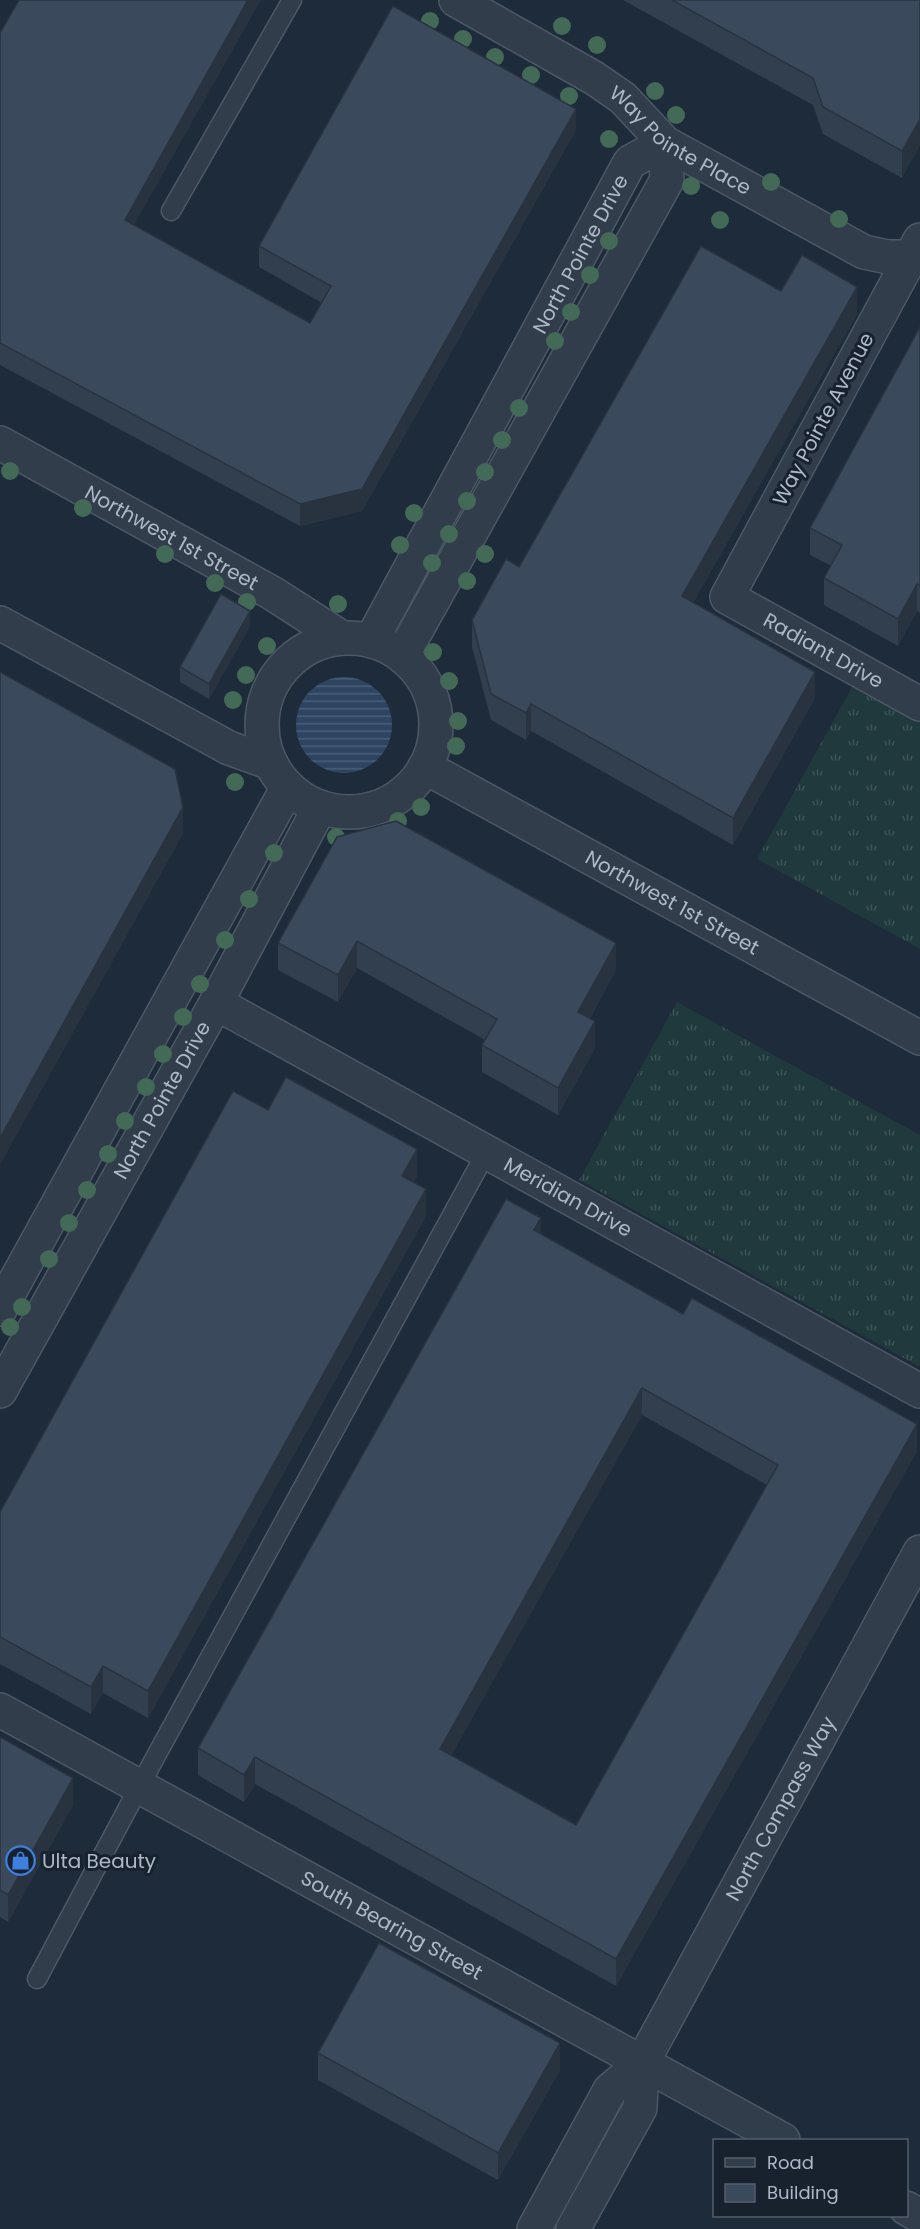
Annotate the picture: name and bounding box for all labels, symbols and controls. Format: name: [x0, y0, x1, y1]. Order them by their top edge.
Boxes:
street label: Way Pointe Place: [604, 79, 756, 202]
street label: North Pointe Drive: [526, 169, 635, 339]
street label: Way Pointe Avenue: [766, 328, 880, 510]
street label: Northwest 1st Street: [80, 478, 264, 597]
street label: Radiant Drive: [758, 606, 888, 695]
street label: Northwest 1st Street: [580, 843, 764, 961]
street label: North Pointe Drive: [107, 1016, 217, 1184]
street label: Meridian Drive: [499, 1150, 637, 1244]
street label: North Compass Way: [719, 1711, 842, 1906]
shop icon: Ulta Beauty: [5, 1845, 37, 1877]
place label: Ulta Beauty: [42, 1847, 156, 1875]
street label: South Bearing Street: [296, 1864, 488, 1986]
legend: [713, 2139, 908, 2217]
text: Road: [767, 2150, 814, 2175]
text: Building: [767, 2180, 839, 2205]

